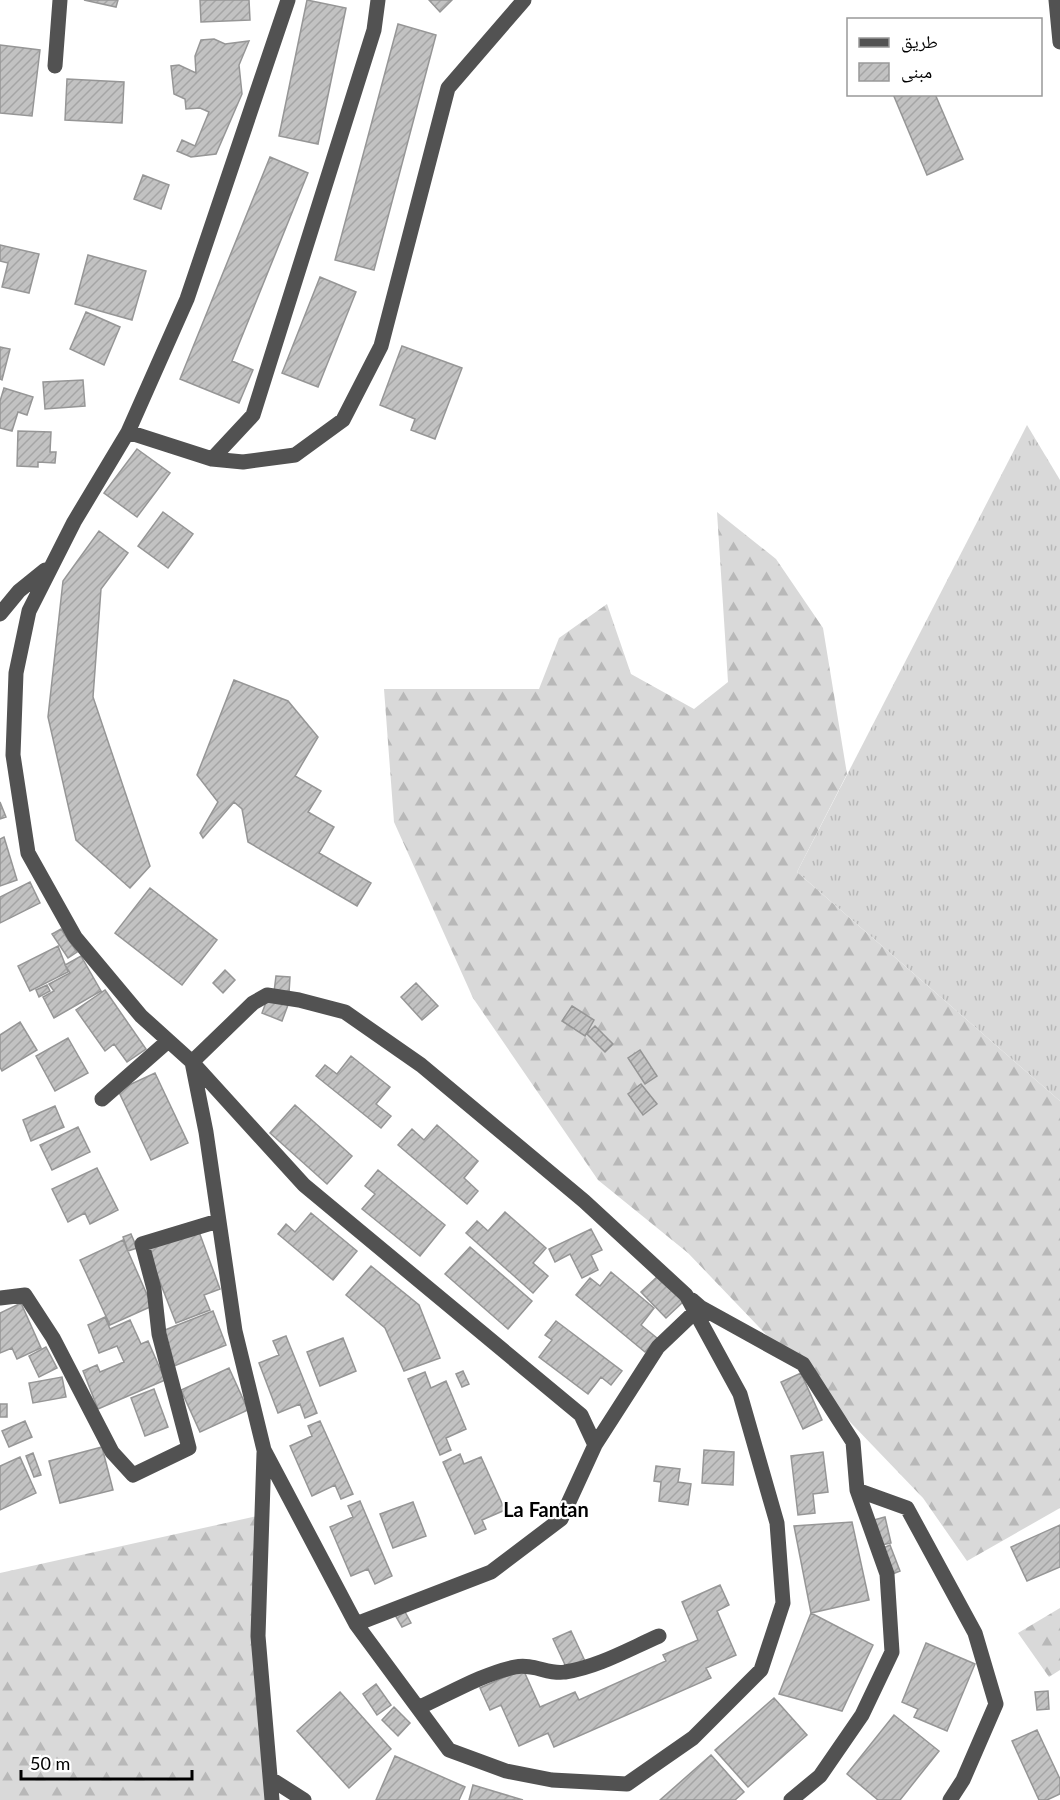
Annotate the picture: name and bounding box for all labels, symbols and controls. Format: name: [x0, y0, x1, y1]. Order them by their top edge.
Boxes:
legend: [847, 18, 1042, 96]
text: طريق: [901, 30, 938, 53]
text: مبنى: [901, 60, 932, 83]
district label: La Fantan: [503, 1497, 589, 1521]
scale bar: [21, 1743, 192, 1781]
text: 50 m: [30, 1752, 70, 1774]

